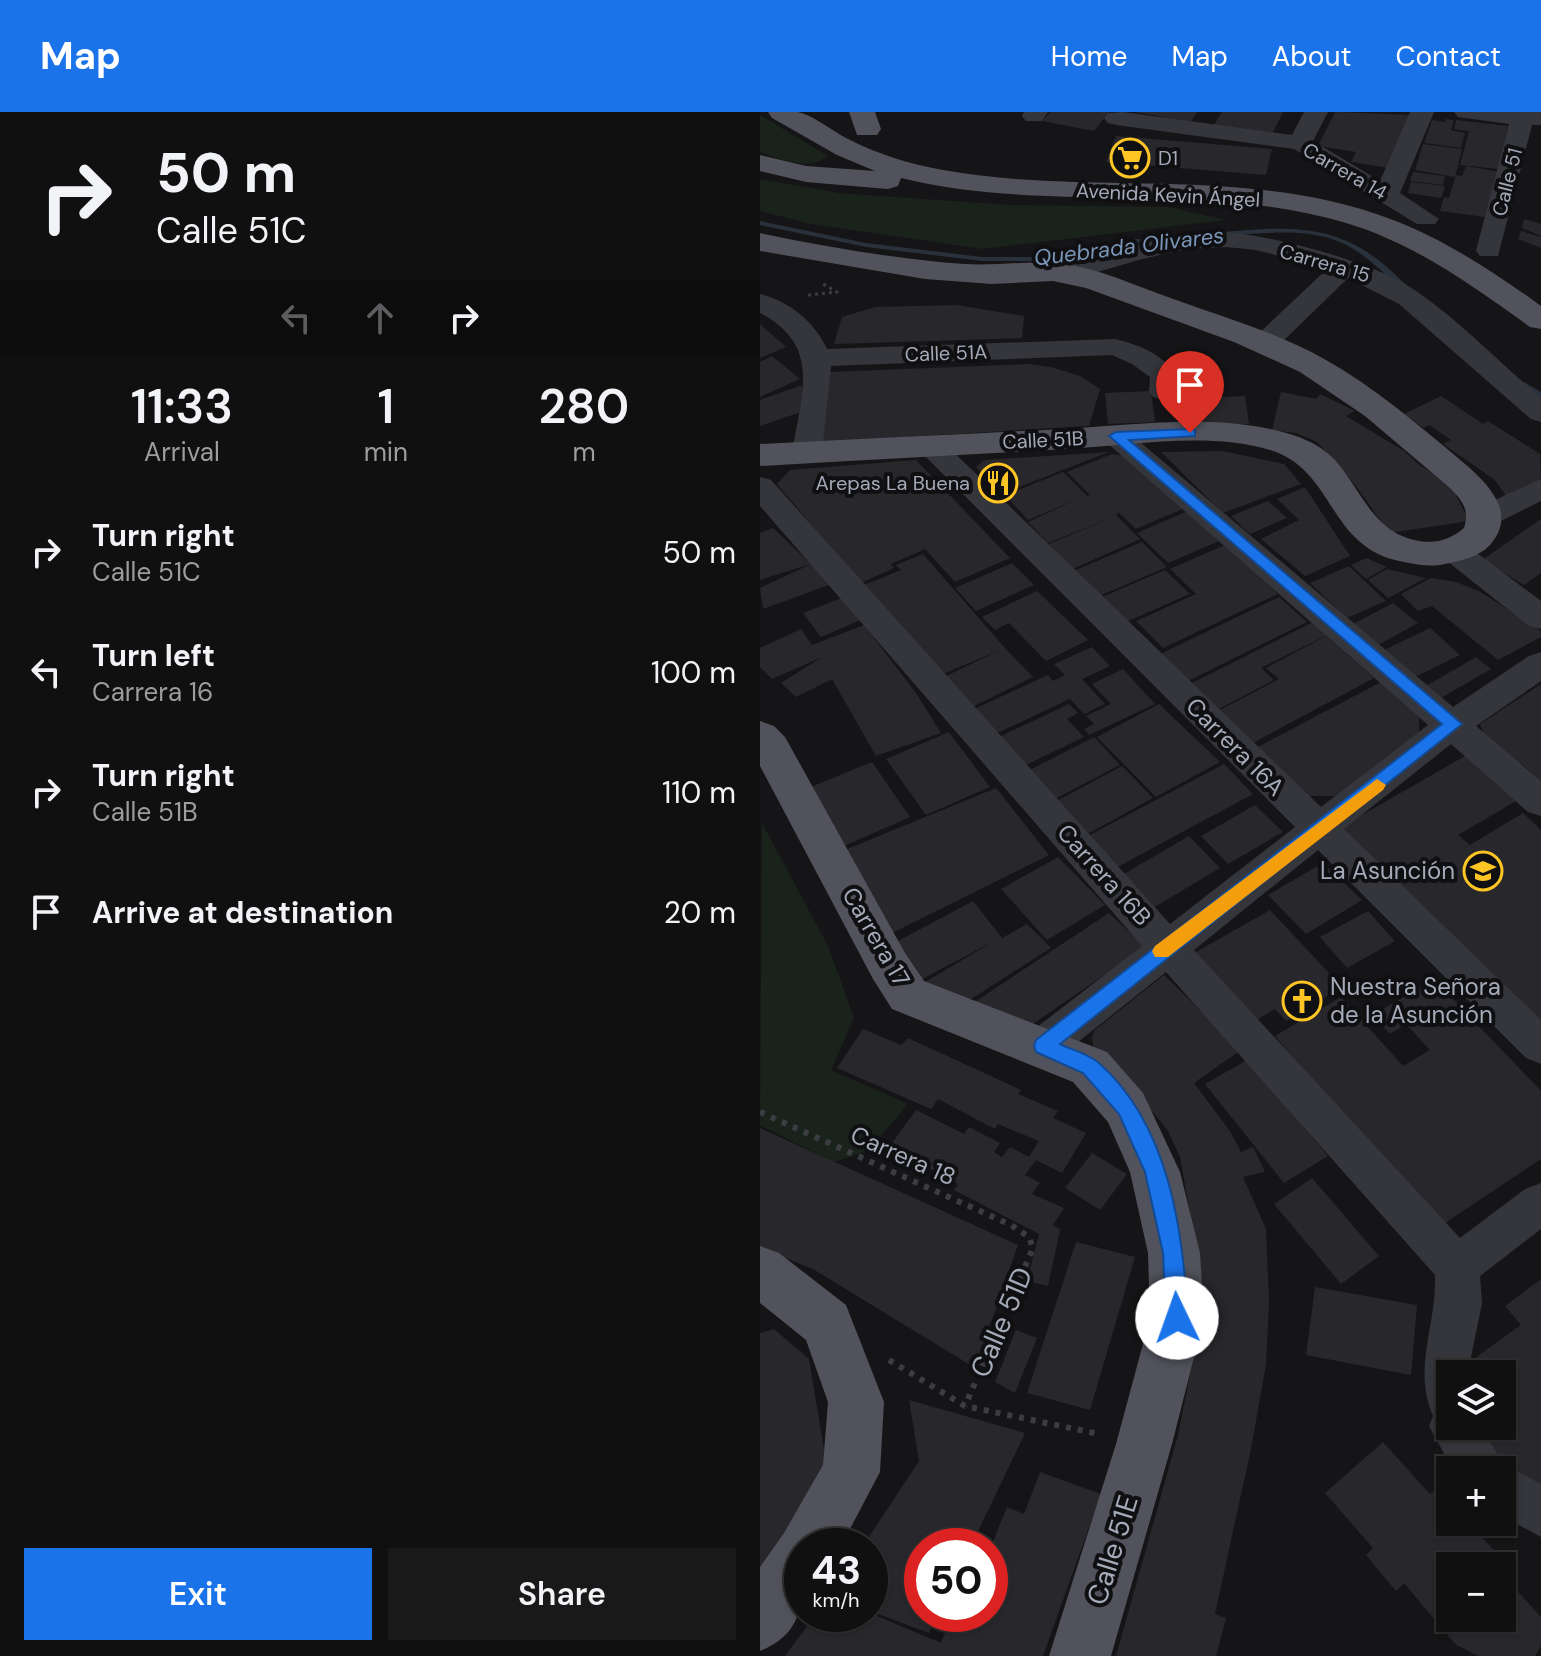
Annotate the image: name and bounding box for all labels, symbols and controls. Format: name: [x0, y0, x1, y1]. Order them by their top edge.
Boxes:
text: Map: [40, 31, 121, 81]
text: Home: [1051, 38, 1127, 75]
text: Map: [1171, 38, 1228, 75]
text: About: [1272, 38, 1351, 75]
text: Contact: [1395, 38, 1501, 75]
text: 50 m: [156, 136, 296, 209]
street label: Carrera 14: [1298, 136, 1392, 206]
supermarket icon: D1: [1109, 137, 1151, 179]
icon: right: [24, 144, 128, 248]
place label: D1: [1158, 145, 1178, 171]
street label: Calle 51: [1486, 145, 1528, 219]
street label: Avenida Kevin Ángel: [1075, 177, 1261, 213]
text: Calle 51C: [156, 207, 306, 254]
water label: Quebrada Olivares: [1032, 220, 1226, 273]
street label: Carrera 15: [1277, 238, 1373, 288]
icon: left: [274, 296, 318, 340]
icon: ahead: [358, 296, 402, 340]
icon: right: [442, 296, 486, 340]
street label: Calle 51A: [904, 339, 988, 367]
pin: [1156, 351, 1224, 433]
icon: arrive: [1168, 363, 1212, 407]
text: 11:33: [131, 375, 233, 438]
text: 1: [377, 375, 394, 438]
text: 280: [539, 375, 629, 438]
street label: Calle 51B: [1002, 425, 1084, 455]
text: Arrival: [144, 435, 220, 469]
text: min: [364, 435, 408, 469]
text: m: [572, 435, 596, 469]
restaurant icon: Arepas La Buena: [977, 462, 1019, 504]
place label: Arepas La Buena: [816, 470, 970, 496]
text: Turn right: [92, 516, 235, 555]
icon: right: [24, 530, 68, 574]
text: 50 m: [662, 533, 736, 572]
text: Calle 51C: [92, 555, 201, 589]
text: Turn left: [92, 636, 215, 675]
icon: left: [24, 650, 68, 694]
text: 100 m: [651, 653, 736, 692]
text: Carrera 16: [92, 675, 213, 709]
street label: Carrera 16A: [1179, 691, 1291, 803]
text: Turn right: [92, 756, 235, 795]
icon: right: [24, 770, 68, 814]
text: 110 m: [662, 773, 736, 812]
text: Calle 51B: [92, 795, 198, 829]
street label: Carrera 16B: [1051, 817, 1158, 932]
school or university icon: La Asunción: [1462, 850, 1504, 892]
place label: La Asunción: [1320, 855, 1455, 886]
street label: Carrera 17: [836, 881, 917, 992]
icon: arrive: [24, 890, 68, 934]
text: Arrive at destination: [92, 893, 393, 932]
text: 20 m: [664, 893, 736, 932]
place label: Nuestra Señora de la Asunción: [1330, 971, 1501, 1030]
church icon: Nuestra Señora de la Asunción: [1281, 980, 1323, 1022]
street label: Carrera 18: [846, 1119, 960, 1192]
street label: Calle 51D: [962, 1261, 1041, 1383]
position arrow: [1135, 1276, 1219, 1360]
map controls: [1436, 1360, 1516, 1632]
button: layers: [1436, 1360, 1516, 1440]
button: +: [1436, 1456, 1516, 1536]
street label: Calle 51E: [1078, 1491, 1147, 1609]
speed limit sign: 50: [904, 1528, 1008, 1632]
text: 43: [811, 1544, 861, 1596]
button: Exit: [24, 1548, 372, 1640]
button: Share: [388, 1548, 736, 1640]
button: −: [1436, 1552, 1516, 1632]
text: km/h: [812, 1587, 860, 1613]

